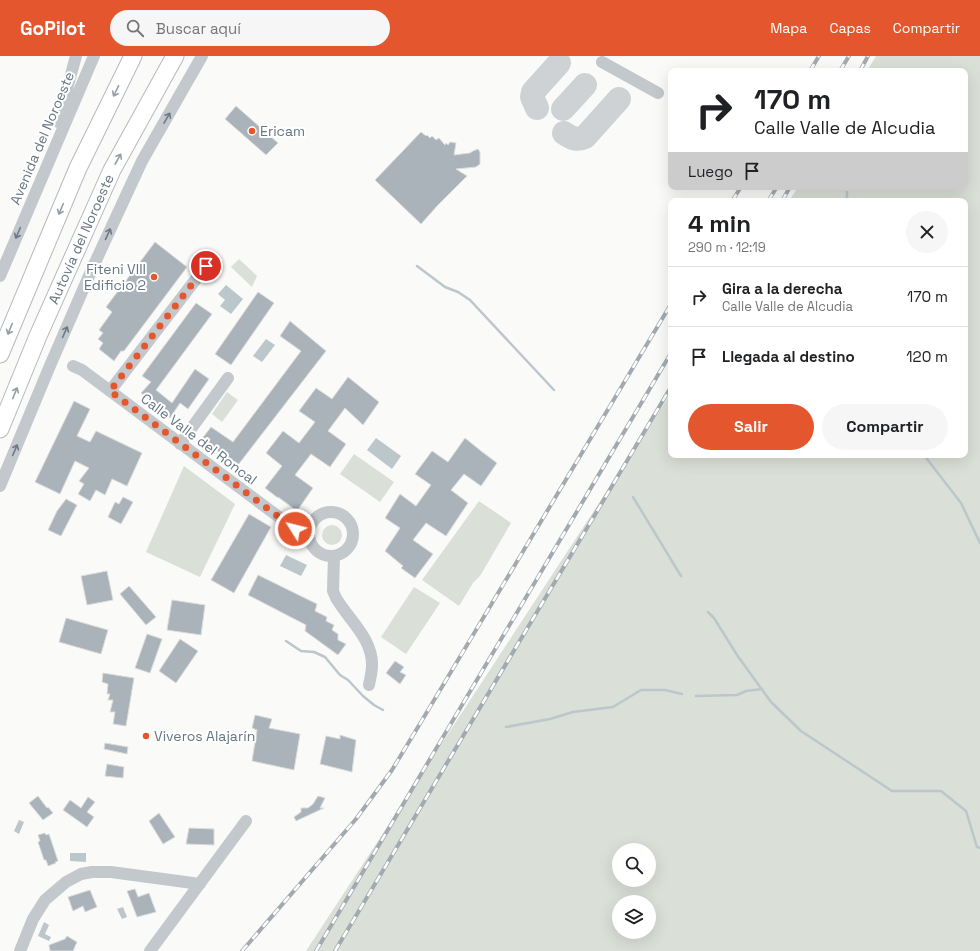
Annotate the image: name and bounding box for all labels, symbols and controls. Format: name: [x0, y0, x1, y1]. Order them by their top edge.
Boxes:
search box: [110, 10, 390, 46]
text: GoPilot: [20, 16, 86, 41]
icon: search: [124, 17, 146, 39]
text: Buscar aquí: [156, 19, 241, 38]
text: Mapa: [770, 19, 807, 37]
text: Capas: [829, 19, 871, 37]
text: Compartir: [893, 19, 960, 37]
street label: Avenida del Noroeste: [6, 69, 78, 207]
text: 170 m: [754, 81, 831, 117]
icon: right: [688, 84, 740, 136]
one-way arrow: [112, 85, 119, 97]
one-way arrow: [163, 112, 171, 124]
text: Calle Valle de Alcudia: [754, 116, 935, 139]
place label: Ericam: [260, 122, 305, 140]
marker: Ericam: [247, 126, 257, 136]
one-way arrow: [115, 153, 123, 165]
icon: arrive: [741, 160, 763, 182]
text: Luego: [688, 162, 733, 181]
street label: Autovía del Noroeste: [44, 171, 118, 307]
one-way arrow: [57, 202, 64, 214]
text: 4 min: [688, 208, 751, 239]
button: close: [906, 211, 948, 253]
one-way arrow: [13, 227, 21, 239]
one-way arrow: [105, 228, 113, 240]
text: 290 m · 12:19: [688, 239, 766, 256]
pin: [189, 249, 223, 283]
icon: arrive: [195, 255, 217, 277]
place label: Fiteni VIII Edificio 2: [84, 260, 146, 294]
marker: Fiteni VIII Edificio 2: [149, 272, 159, 282]
text: Gira a la derecha: [722, 279, 842, 298]
icon: right: [688, 286, 710, 308]
text: 170 m: [907, 287, 948, 306]
text: Calle Valle de Alcudia: [722, 298, 853, 315]
one-way arrow: [6, 322, 14, 334]
one-way arrow: [61, 327, 69, 339]
icon: arrive: [688, 346, 710, 368]
text: Llegada al destino: [722, 347, 855, 366]
text: 120 m: [906, 347, 948, 366]
one-way arrow: [11, 387, 19, 399]
street label: Calle Valle del Roncal: [137, 389, 261, 489]
button: Salir: [688, 404, 814, 450]
button: Compartir: [822, 404, 948, 450]
one-way arrow: [11, 444, 19, 456]
position arrow: [274, 508, 316, 550]
place label: Viveros Alajarín: [154, 727, 255, 745]
marker: Viveros Alajarín: [141, 731, 151, 741]
map controls: [612, 843, 656, 939]
button: search: [612, 843, 656, 887]
button: layers: [612, 895, 656, 939]

